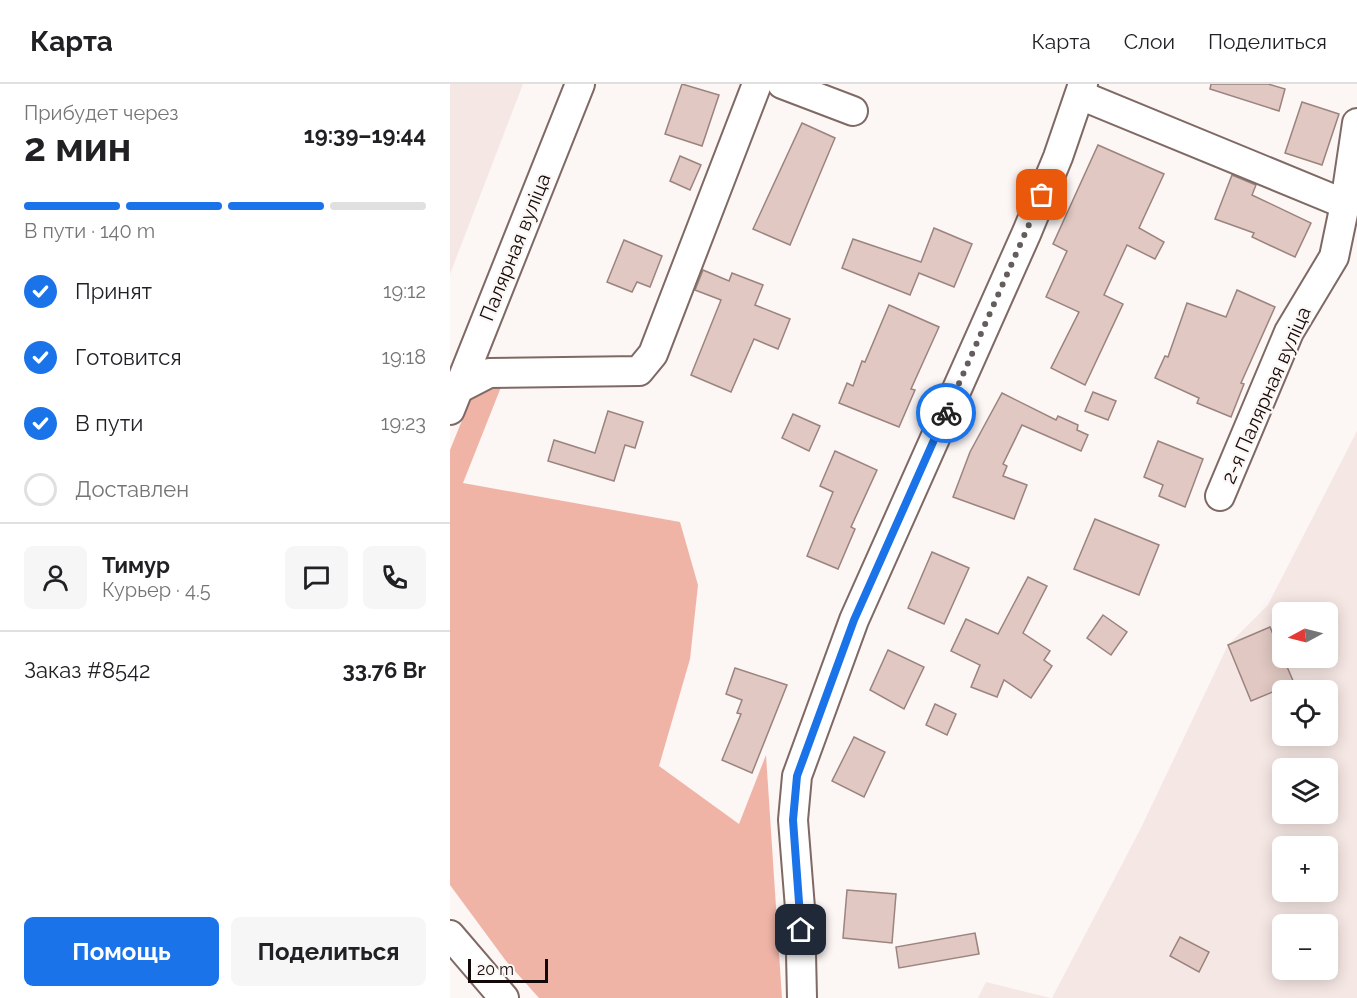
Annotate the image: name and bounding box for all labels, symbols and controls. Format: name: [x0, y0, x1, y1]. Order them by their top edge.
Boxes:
text: Карта: [30, 25, 113, 58]
text: Карта: [1032, 29, 1091, 54]
text: Слои: [1124, 29, 1175, 54]
text: Поделиться: [1208, 29, 1327, 54]
text: Прибудет через: [24, 101, 178, 125]
text: 19:39–19:44: [304, 122, 426, 148]
text: 2 мин: [24, 124, 131, 170]
pin: [1016, 169, 1067, 220]
street label: Палярная вуліца: [474, 170, 556, 324]
icon: bag: [1025, 178, 1058, 211]
text: В пути · 140 m: [24, 219, 155, 243]
icon: check: [24, 275, 57, 308]
text: Принят: [75, 278, 152, 304]
text: 19:12: [383, 279, 426, 303]
street label: 2-я Палярная вуліца: [1216, 303, 1316, 487]
icon: check: [24, 341, 57, 374]
text: Готовится: [75, 344, 182, 370]
text: 19:18: [382, 345, 426, 369]
courier: [916, 383, 976, 443]
icon: bike: [930, 397, 963, 430]
icon: check: [24, 407, 57, 440]
text: В пути: [75, 410, 143, 436]
text: 19:23: [381, 411, 426, 435]
text: Доставлен: [75, 476, 189, 502]
button: person: [24, 546, 87, 609]
button: chat: [285, 546, 348, 609]
button: phone: [363, 546, 426, 609]
text: Тимур: [102, 552, 170, 578]
text: Курьер · 4.5: [102, 578, 211, 602]
north arrow: [1272, 602, 1338, 668]
map controls: [1272, 602, 1338, 980]
text: Заказ #8542: [24, 657, 151, 683]
text: 33.76 Br: [342, 657, 426, 683]
button: locate: [1272, 680, 1338, 746]
button: layers: [1272, 758, 1338, 824]
button: +: [1272, 836, 1338, 902]
pin: [775, 904, 826, 955]
icon: home: [784, 913, 817, 946]
button: −: [1272, 914, 1338, 980]
button: Помощь: [24, 917, 219, 986]
button: Поделиться: [231, 917, 426, 986]
scale bar: [468, 956, 548, 984]
text: 20 m: [477, 960, 514, 979]

